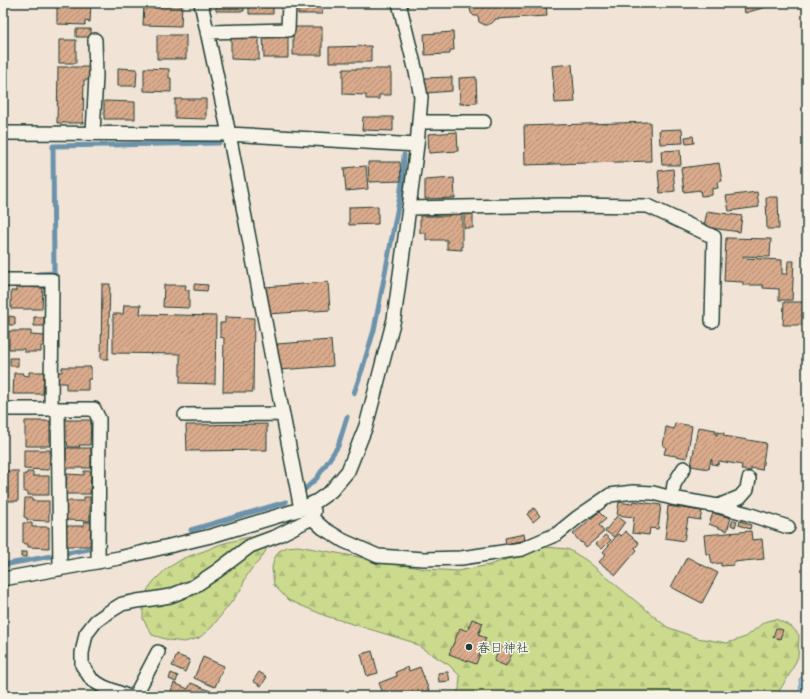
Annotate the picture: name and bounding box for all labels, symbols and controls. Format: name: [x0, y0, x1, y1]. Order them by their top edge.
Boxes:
place label: 春日神社: [477, 640, 529, 655]
marker: 春日神社: [464, 642, 474, 652]

